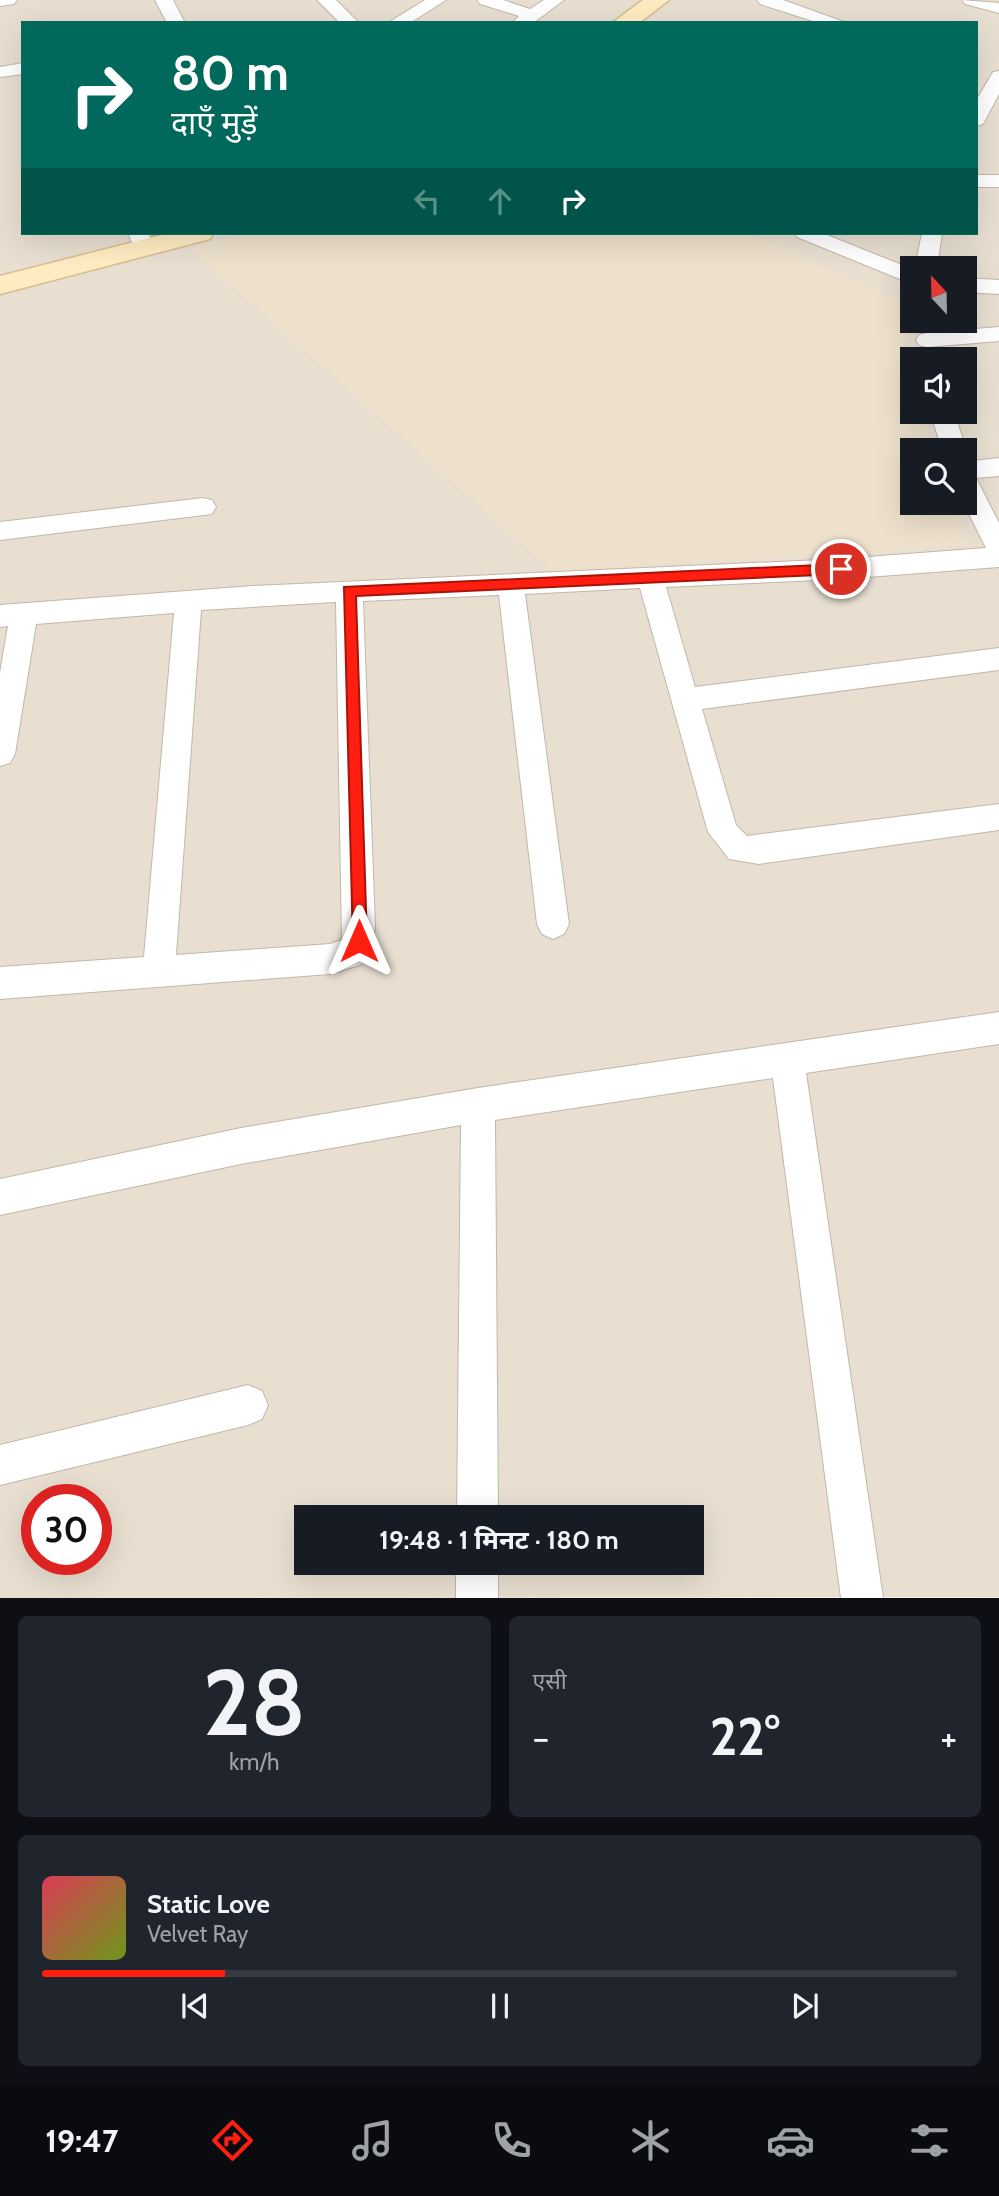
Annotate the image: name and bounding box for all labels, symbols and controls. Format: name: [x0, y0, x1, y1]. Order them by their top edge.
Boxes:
text: 80 m: [171, 43, 289, 102]
icon: right: [56, 49, 147, 140]
text: दाएँ मुड़ें: [171, 103, 257, 142]
icon: left: [408, 182, 446, 220]
icon: ahead: [481, 182, 519, 220]
icon: right: [554, 182, 592, 220]
north arrow: [900, 256, 976, 332]
map controls: [900, 256, 977, 515]
button: sound: [900, 347, 977, 424]
button: search: [900, 438, 977, 515]
pin: [811, 539, 871, 599]
icon: arrive: [822, 550, 860, 588]
position arrow: [322, 904, 396, 978]
speed limit sign: 30: [21, 1484, 112, 1575]
text: 19:48 · 1 मिनट · 180 m: [379, 1524, 619, 1556]
text: 28: [203, 1647, 306, 1758]
text: एसी: [533, 1667, 567, 1695]
text: 22°: [710, 1705, 780, 1768]
text: −: [533, 1714, 549, 1761]
text: +: [940, 1714, 957, 1761]
text: km/h: [229, 1748, 279, 1776]
text: Static Love: [147, 1888, 270, 1920]
text: Velvet Ray: [147, 1920, 248, 1948]
icon: previous: [176, 1987, 214, 2025]
icon: pause: [481, 1987, 519, 2025]
icon: next: [786, 1987, 824, 2025]
icon: directions: [208, 2116, 257, 2165]
icon: music: [348, 2116, 397, 2165]
icon: phone: [487, 2116, 536, 2165]
icon: climate: [626, 2116, 675, 2165]
icon: car: [766, 2116, 815, 2165]
icon: filters: [905, 2116, 954, 2165]
text: 19:47: [45, 2121, 118, 2160]

